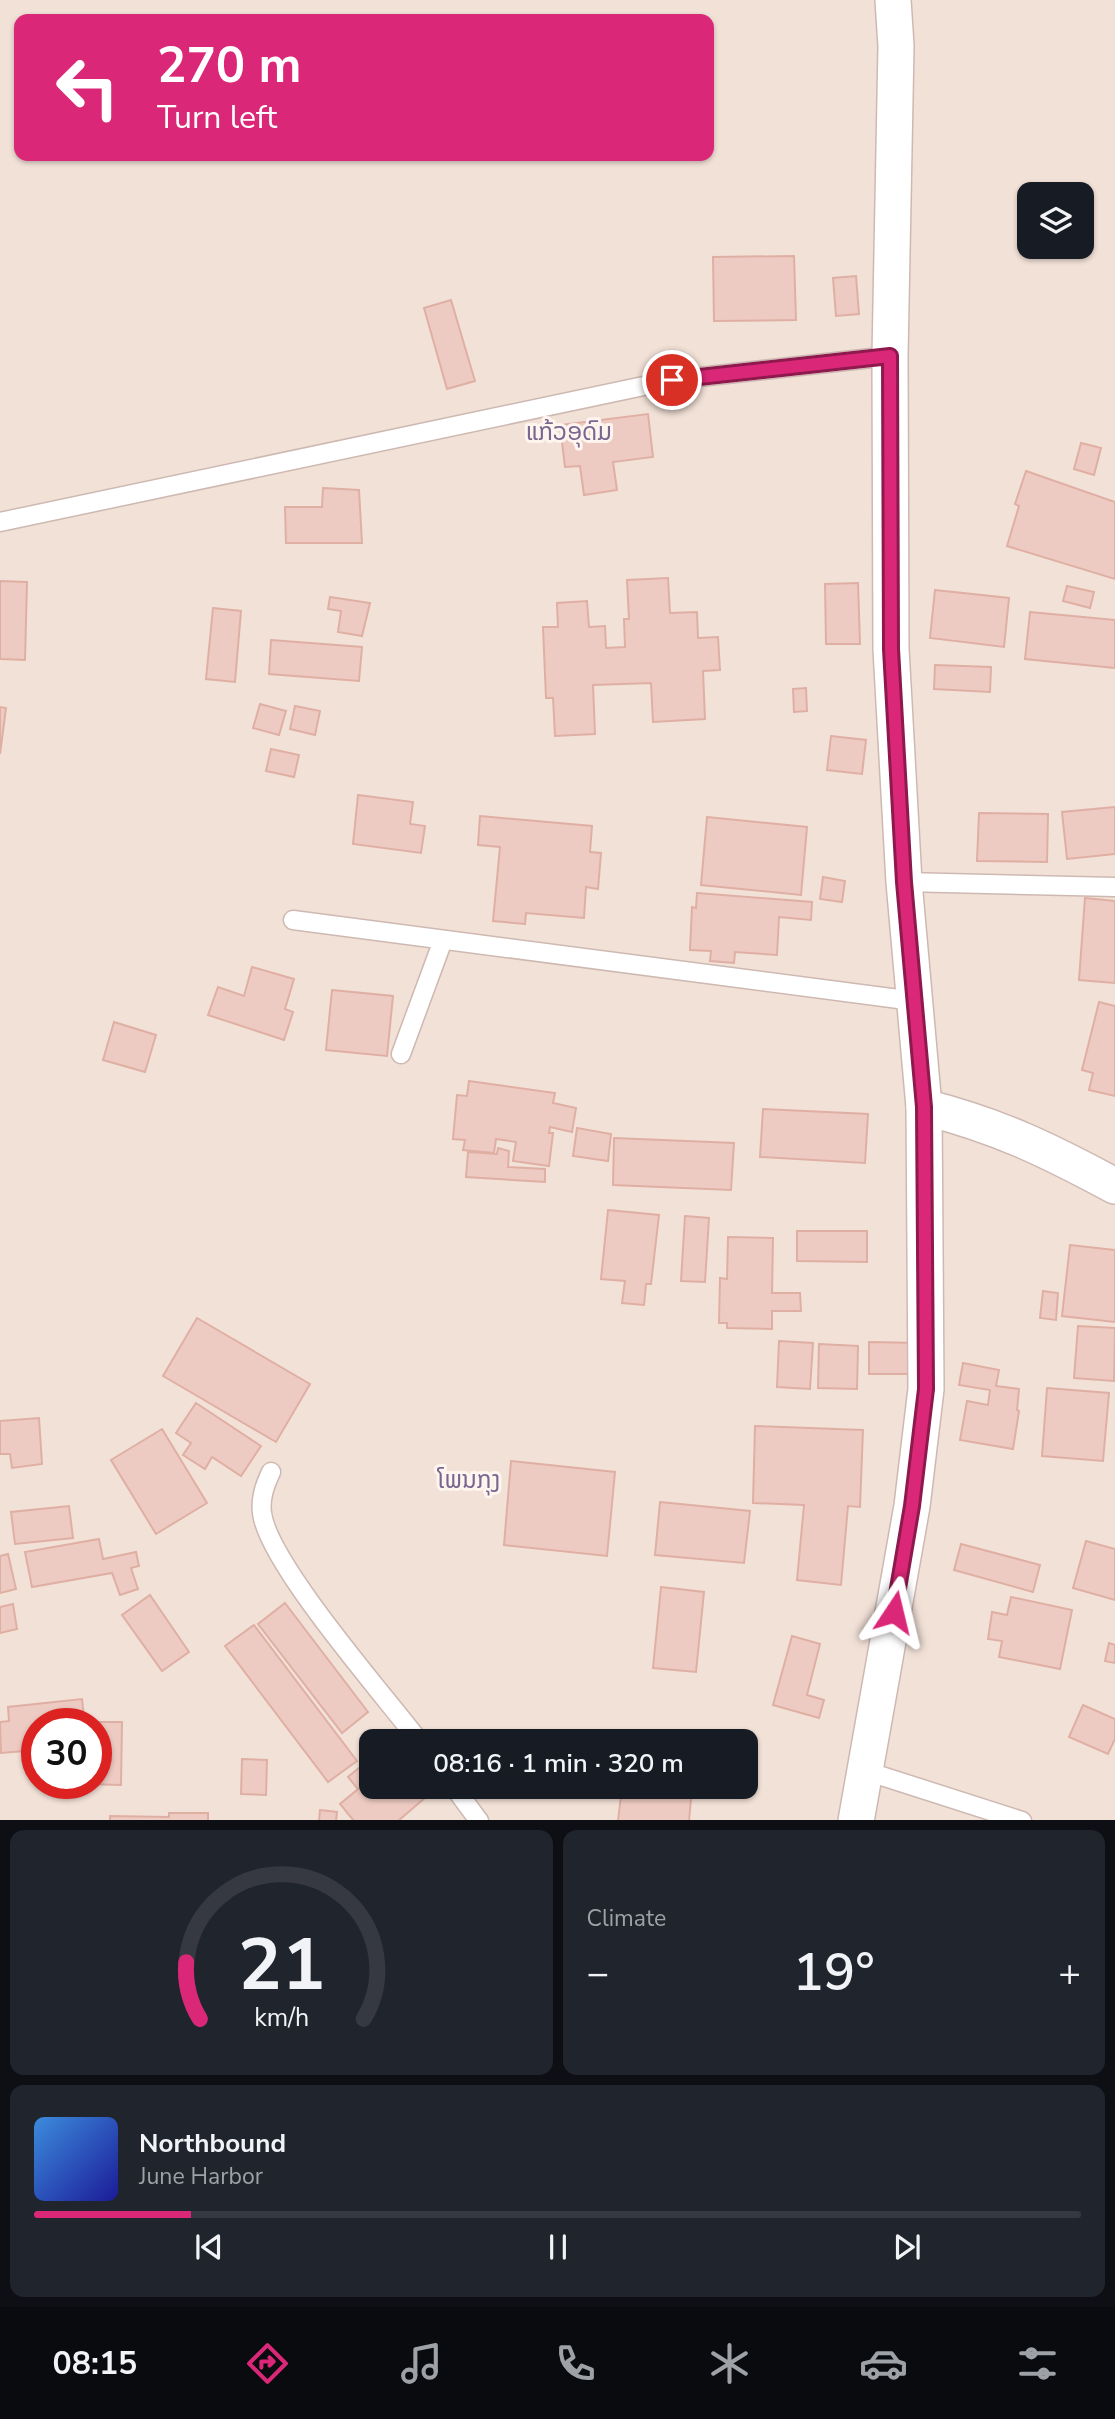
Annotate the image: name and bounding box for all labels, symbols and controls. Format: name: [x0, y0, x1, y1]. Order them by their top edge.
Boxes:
text: 270 m: [157, 32, 301, 99]
icon: left: [42, 42, 133, 133]
text: Turn left: [157, 96, 277, 139]
map controls: [1017, 182, 1094, 259]
button: layers: [1017, 182, 1094, 259]
pin: [642, 350, 702, 410]
icon: arrive: [653, 361, 691, 399]
district label: ແກ້ວອຸດົມ: [526, 416, 612, 448]
district label: ໂພນກຸງ: [437, 1464, 500, 1496]
position arrow: [857, 1575, 931, 1649]
speed limit sign: 30: [21, 1708, 112, 1799]
text: 08:16 · 1 min · 320 m: [433, 1746, 684, 1781]
text: Climate: [587, 1903, 666, 1934]
text: 21: [238, 1915, 325, 2015]
text: 19°: [793, 1937, 875, 2008]
text: −: [587, 1948, 609, 1999]
text: +: [1058, 1948, 1081, 1999]
text: km/h: [254, 2000, 309, 2034]
text: Northbound: [139, 2126, 286, 2161]
text: June Harbor: [139, 2161, 263, 2192]
icon: previous: [190, 2228, 228, 2266]
icon: pause: [539, 2228, 577, 2266]
icon: next: [888, 2228, 926, 2266]
icon: directions: [243, 2339, 292, 2388]
icon: music: [397, 2339, 446, 2388]
icon: phone: [551, 2339, 600, 2388]
icon: climate: [705, 2339, 754, 2388]
icon: car: [859, 2339, 908, 2388]
icon: filters: [1013, 2339, 1062, 2388]
text: 08:15: [53, 2342, 137, 2385]

